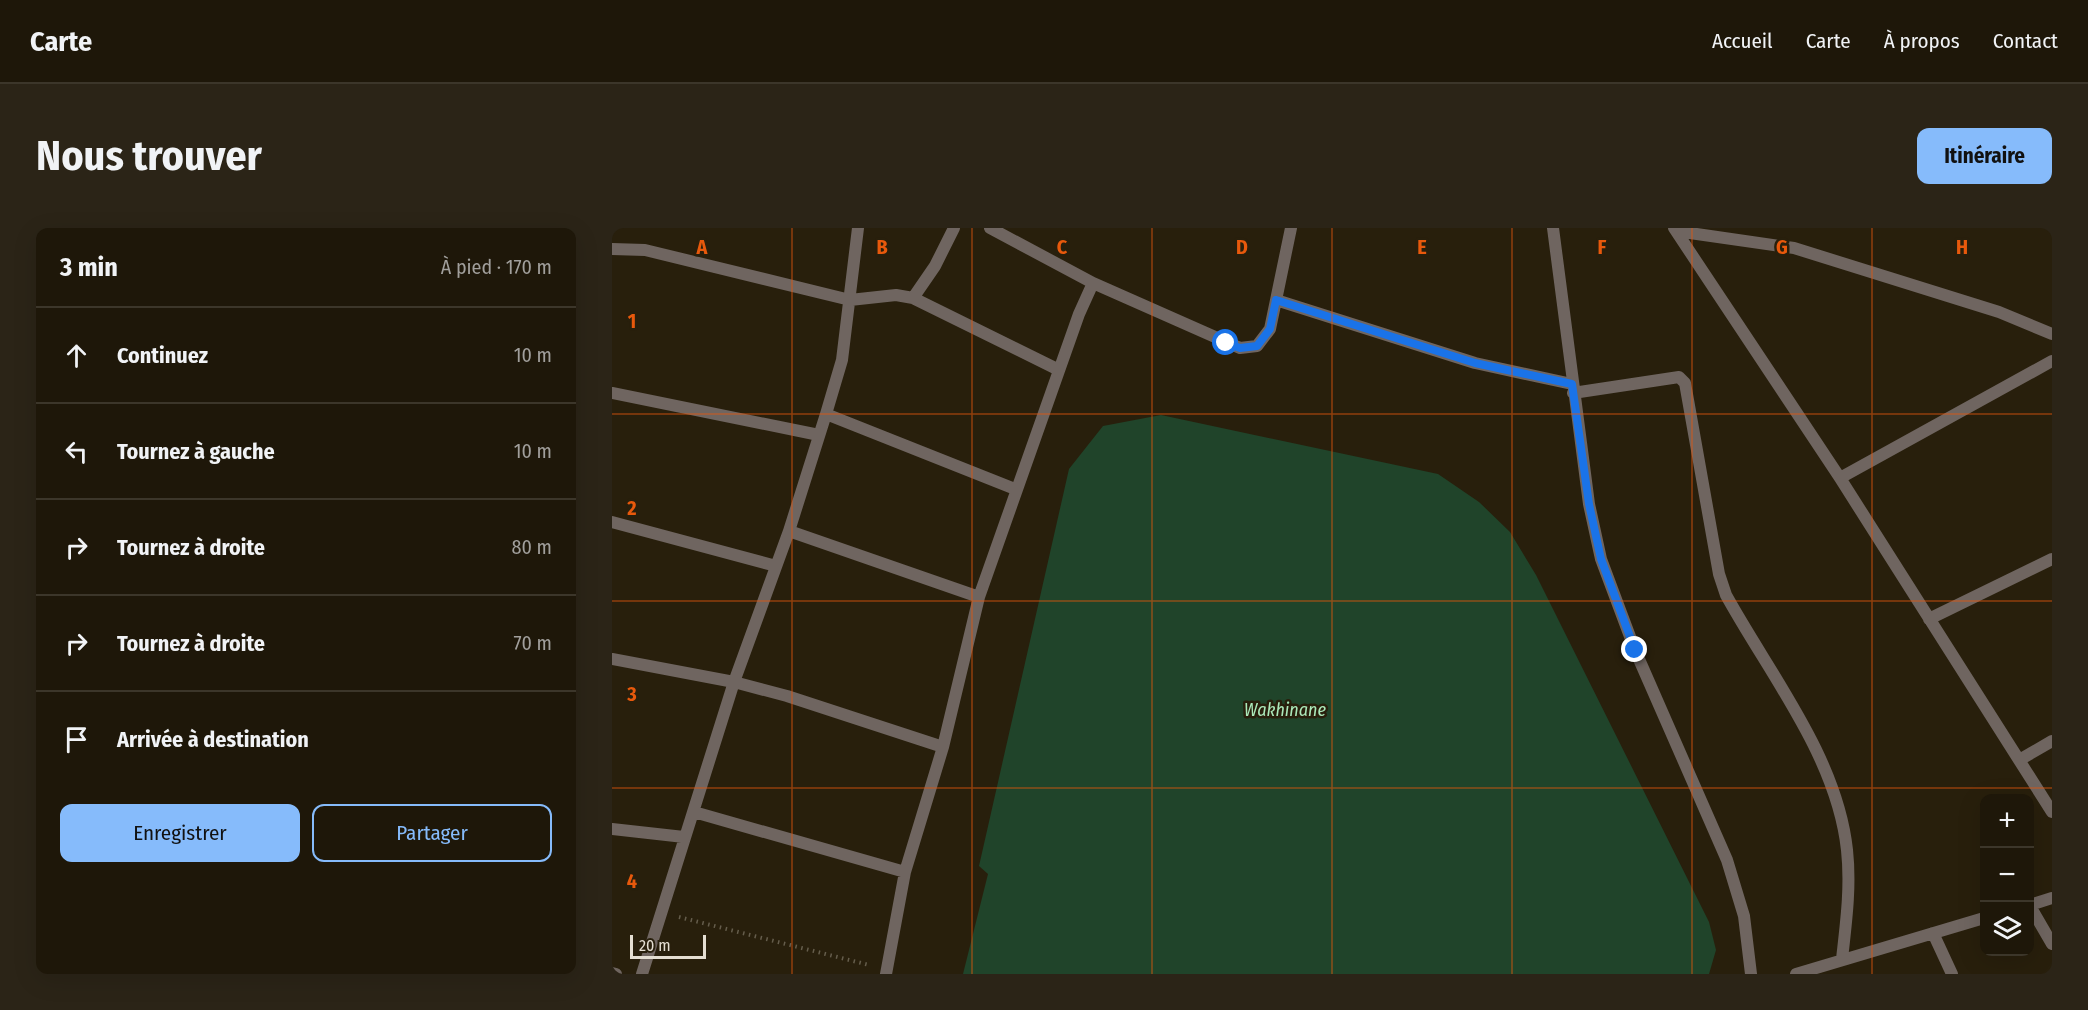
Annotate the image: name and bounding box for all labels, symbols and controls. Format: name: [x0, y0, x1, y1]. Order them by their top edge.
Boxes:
text: Carte: [30, 25, 92, 58]
text: Accueil: [1712, 28, 1773, 54]
text: Carte: [1806, 28, 1851, 54]
text: À propos: [1884, 28, 1960, 54]
text: Contact: [1993, 28, 2058, 54]
button: Itinéraire: [1917, 128, 2052, 184]
text: Nous trouver: [36, 131, 262, 181]
text: A: [696, 235, 709, 259]
text: B: [876, 235, 888, 259]
text: C: [1057, 235, 1068, 259]
text: D: [1236, 235, 1248, 259]
text: E: [1417, 235, 1427, 259]
text: F: [1598, 235, 1607, 259]
text: G: [1776, 235, 1788, 259]
text: H: [1956, 235, 1968, 259]
text: 3 min: [60, 252, 118, 283]
text: À pied · 170 m: [441, 255, 552, 279]
text: 1: [628, 309, 636, 333]
route start: [1212, 329, 1238, 355]
icon: ahead: [60, 339, 93, 372]
text: Continuez: [117, 342, 208, 369]
text: 10 m: [514, 343, 552, 367]
icon: left: [60, 435, 93, 468]
text: Tournez à gauche: [117, 438, 275, 465]
text: 10 m: [514, 439, 552, 463]
text: 2: [626, 496, 637, 520]
icon: right: [60, 531, 93, 564]
text: Tournez à droite: [117, 534, 265, 561]
text: 80 m: [512, 535, 552, 559]
icon: right: [60, 627, 93, 660]
text: Tournez à droite: [117, 630, 265, 657]
text: 70 m: [514, 631, 552, 655]
route end: [1621, 636, 1647, 662]
text: 3: [626, 682, 637, 706]
water label: Wakhinane: [1244, 699, 1326, 721]
icon: arrive: [60, 723, 93, 756]
text: Arrivée à destination: [117, 726, 309, 753]
map controls: [1980, 794, 2034, 956]
button: +: [1980, 794, 2034, 848]
button: Enregistrer: [60, 804, 300, 862]
button: Partager: [312, 804, 552, 862]
button: −: [1980, 848, 2034, 902]
text: 4: [627, 869, 637, 893]
button: layers: [1980, 902, 2034, 956]
scale bar: [630, 932, 706, 960]
text: 20 m: [639, 936, 670, 955]

